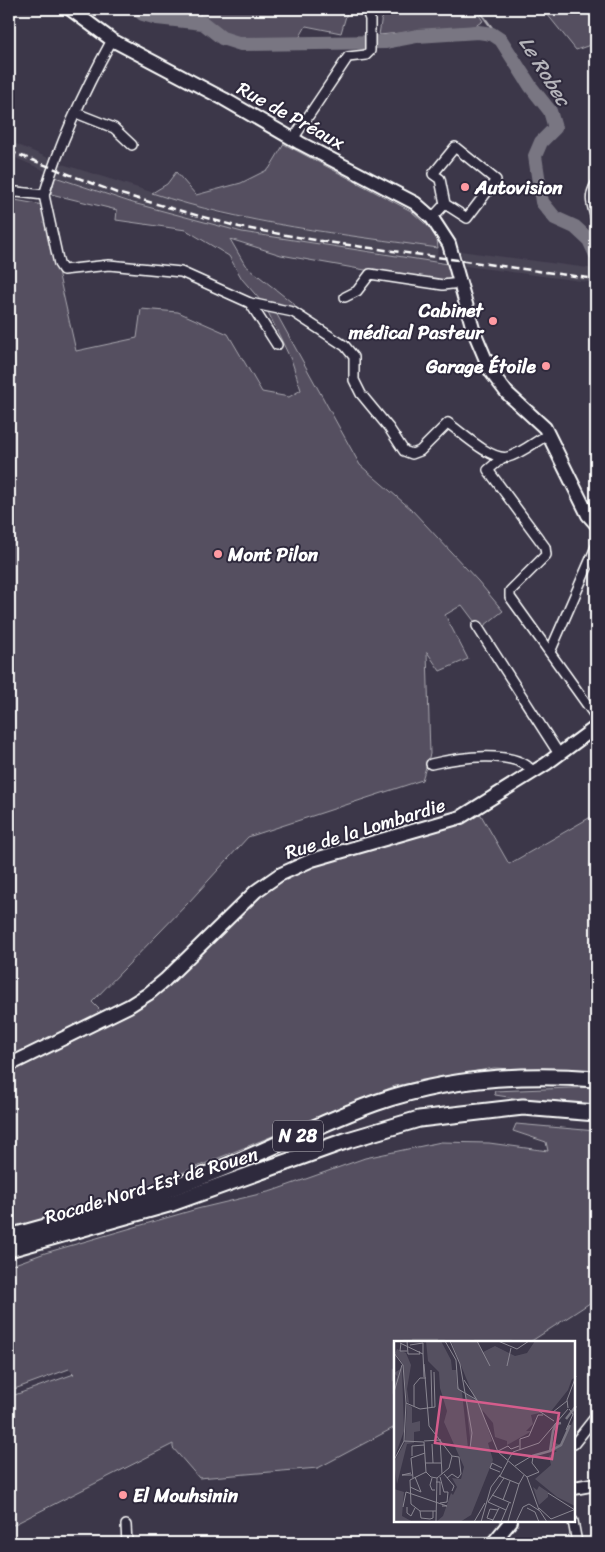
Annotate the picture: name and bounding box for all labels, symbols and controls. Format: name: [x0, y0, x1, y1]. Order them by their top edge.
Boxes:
water label: Le Robec: [509, 29, 581, 115]
street label: Rue de Préaux: [231, 72, 351, 159]
place label: Autovision: [474, 171, 563, 204]
marker: Autovision: [459, 181, 471, 193]
place label: Cabinet médical Pasteur: [348, 294, 485, 349]
marker: Cabinet médical Pasteur: [487, 315, 499, 327]
place label: Garage Étoile: [425, 350, 537, 383]
marker: Garage Étoile: [540, 360, 552, 372]
place label: Mont Pilon: [227, 538, 319, 571]
marker: Mont Pilon: [212, 548, 224, 560]
street label: Rue de la Lombardie: [281, 788, 450, 869]
road number: N 28: [273, 1120, 323, 1152]
street label: Rocade Nord-Est de Rouen: [40, 1137, 262, 1234]
inset map: [394, 1341, 575, 1522]
place label: El Mouhsinin: [133, 1479, 239, 1512]
marker: El Mouhsinin: [117, 1489, 129, 1501]

